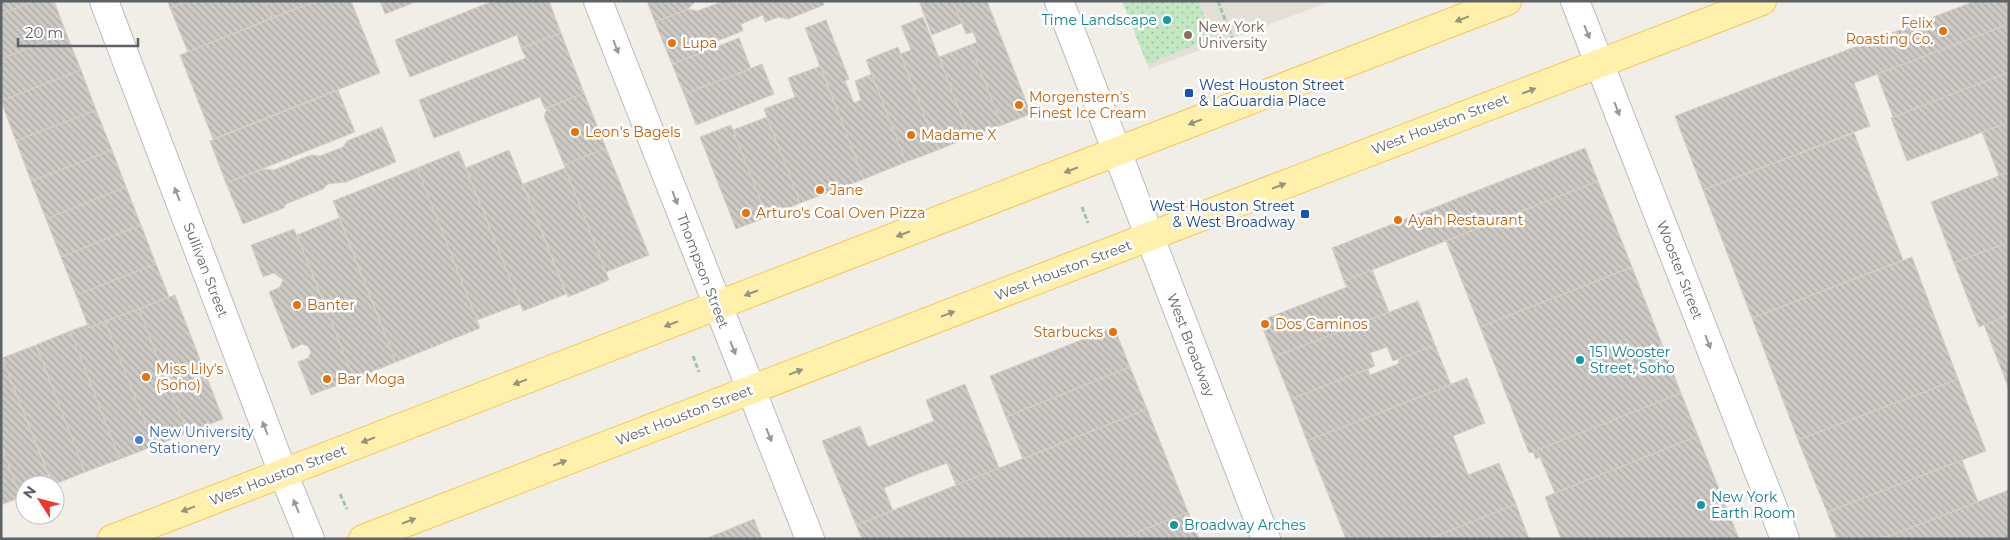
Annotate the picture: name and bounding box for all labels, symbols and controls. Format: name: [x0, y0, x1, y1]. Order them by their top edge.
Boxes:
place label: Time Landscape: [1042, 11, 1157, 29]
marker: Time Landscape: [1161, 14, 1173, 26]
place label: Felix Roasting Co.: [1846, 14, 1934, 48]
scale bar: [18, 15, 138, 47]
one-way arrow: [1454, 15, 1469, 23]
place label: New York University: [1198, 18, 1267, 52]
text: 20 m: [25, 23, 63, 42]
one-way arrow: [1584, 25, 1591, 40]
marker: Felix Roasting Co.: [1937, 25, 1949, 37]
marker: New York University: [1182, 29, 1194, 41]
place label: Lupa: [682, 34, 717, 52]
marker: Lupa: [666, 37, 678, 49]
one-way arrow: [612, 40, 620, 55]
place label: West Houston Street & LaGuardia Place: [1199, 76, 1345, 110]
marker: West Houston Street & LaGuardia Place: [1183, 87, 1195, 99]
one-way arrow: [1521, 87, 1536, 94]
place label: Morgenstern's Finest Ice Cream: [1029, 88, 1147, 122]
street label: West Houston Street: [1369, 89, 1511, 158]
marker: Morgenstern's Finest Ice Cream: [1013, 99, 1025, 111]
one-way arrow: [1613, 102, 1621, 117]
one-way arrow: [1187, 118, 1202, 126]
place label: Leon's Bagels: [585, 123, 681, 141]
marker: Leon's Bagels: [569, 126, 581, 138]
place label: Madame X: [921, 126, 997, 144]
marker: Madame X: [905, 129, 917, 141]
one-way arrow: [1063, 167, 1078, 174]
place label: Jane: [829, 181, 863, 199]
one-way arrow: [1271, 182, 1286, 189]
marker: Jane: [814, 184, 826, 196]
one-way arrow: [173, 186, 181, 201]
one-way arrow: [671, 191, 679, 205]
place label: West Houston Street & West Broadway: [1150, 197, 1295, 231]
place label: Arturo's Coal Oven Pizza: [756, 204, 925, 222]
marker: Arturo's Coal Oven Pizza: [740, 207, 752, 219]
marker: West Houston Street & West Broadway: [1299, 208, 1311, 220]
street label: Thompson Street: [673, 211, 733, 331]
place label: Ayah Restaurant: [1408, 211, 1524, 229]
marker: Ayah Restaurant: [1392, 214, 1404, 226]
street label: Wooster Street: [1653, 218, 1707, 322]
street label: Sullivan Street: [180, 220, 232, 320]
one-way arrow: [895, 231, 910, 239]
street label: West Houston Street: [992, 235, 1134, 304]
one-way arrow: [743, 289, 758, 297]
street label: West Broadway: [1163, 291, 1219, 400]
place label: Banter: [307, 296, 355, 314]
marker: Banter: [291, 299, 303, 311]
one-way arrow: [940, 310, 955, 317]
place label: Dos Caminos: [1275, 315, 1368, 333]
marker: Dos Caminos: [1259, 318, 1271, 330]
one-way arrow: [664, 320, 678, 328]
place label: Starbucks: [1034, 323, 1103, 341]
marker: Starbucks: [1107, 326, 1119, 338]
one-way arrow: [1704, 335, 1712, 350]
one-way arrow: [730, 341, 738, 355]
place label: 151 Wooster Street, Soho: [1590, 343, 1675, 377]
marker: 151 Wooster Street, Soho: [1574, 354, 1586, 366]
place label: Miss Lily's (Soho): [156, 360, 224, 394]
one-way arrow: [789, 368, 804, 376]
place label: Bar Moga: [337, 370, 405, 388]
marker: Miss Lily's (Soho): [140, 371, 152, 383]
marker: Bar Moga: [321, 373, 333, 385]
one-way arrow: [512, 379, 527, 386]
street label: West Houston Street: [613, 380, 755, 449]
one-way arrow: [261, 420, 269, 435]
place label: New University Stationery: [149, 423, 254, 457]
one-way arrow: [765, 428, 773, 442]
marker: New University Stationery: [133, 434, 145, 446]
one-way arrow: [361, 437, 375, 445]
street label: West Houston Street: [207, 440, 349, 509]
one-way arrow: [553, 459, 568, 466]
north arrow: [15, 475, 65, 525]
text: N: [19, 482, 40, 502]
place label: New York Earth Room: [1711, 488, 1796, 522]
one-way arrow: [292, 499, 300, 513]
marker: New York Earth Room: [1695, 499, 1707, 511]
one-way arrow: [181, 506, 195, 514]
place label: Broadway Arches: [1184, 516, 1306, 534]
one-way arrow: [402, 517, 417, 525]
marker: Broadway Arches: [1168, 519, 1180, 531]

